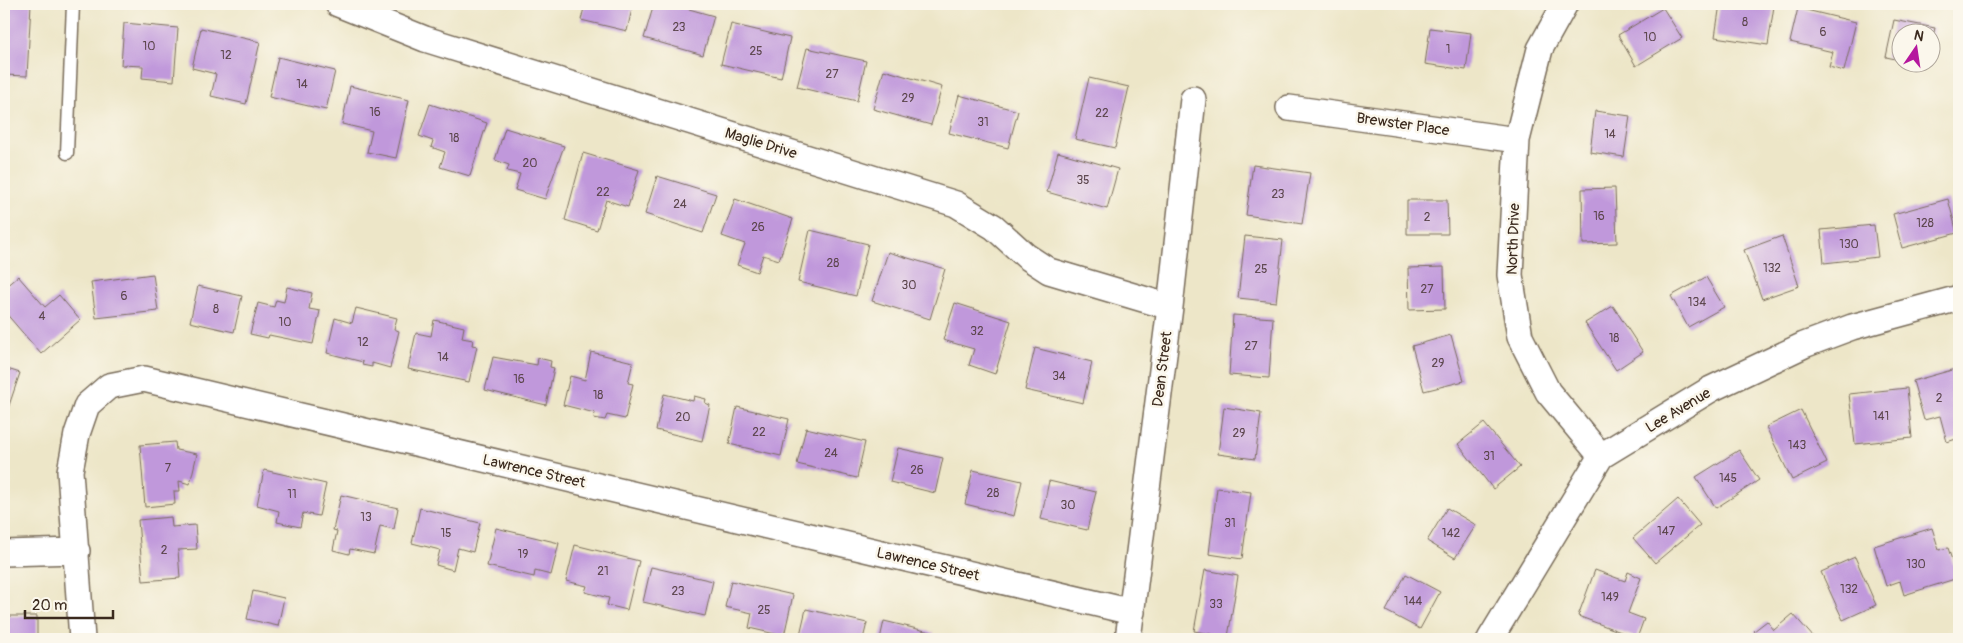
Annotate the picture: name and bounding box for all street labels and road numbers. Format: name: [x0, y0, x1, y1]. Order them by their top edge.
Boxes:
street label: Brewster Place: [1355, 109, 1451, 141]
street label: Maglie Drive: [723, 124, 800, 164]
street label: North Drive: [1503, 202, 1524, 275]
street label: Dean Street: [1148, 329, 1177, 408]
street label: Lee Avenue: [1642, 383, 1715, 437]
street label: Lawrence Street: [481, 450, 588, 493]
street label: Lawrence Street: [875, 543, 982, 586]

